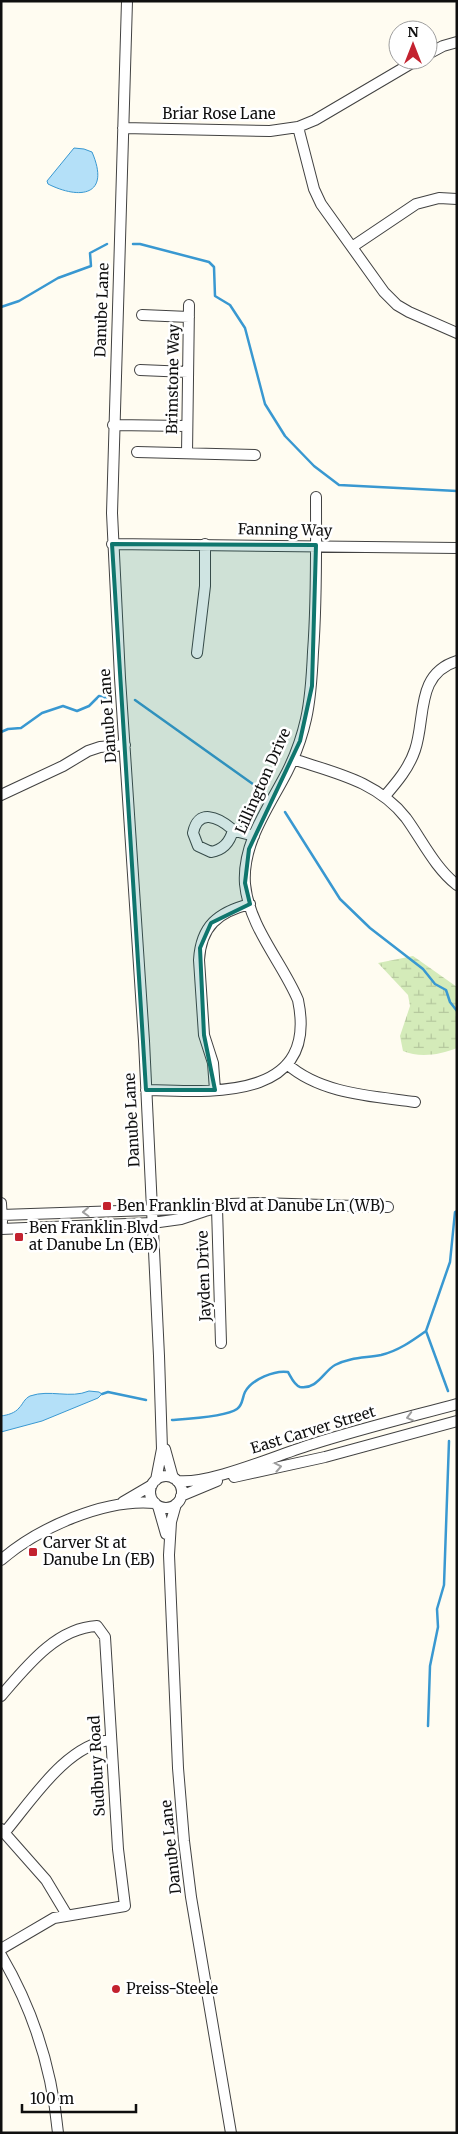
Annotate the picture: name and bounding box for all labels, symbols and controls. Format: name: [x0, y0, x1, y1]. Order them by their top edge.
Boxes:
north arrow: [388, 20, 438, 70]
text: N: [407, 23, 419, 41]
street label: Briar Rose Lane: [162, 104, 276, 123]
street label: Danube Lane: [90, 262, 113, 358]
street label: Brimstone Way: [162, 323, 183, 434]
street label: Fanning Way: [238, 519, 333, 540]
street label: Danube Lane: [95, 668, 120, 764]
street label: Lillington Drive: [231, 725, 294, 837]
street label: Danube Lane: [120, 1072, 143, 1168]
place label: Ben Franklin Blvd at Danube Ln (WB): [117, 1196, 385, 1215]
marker: Ben Franklin Blvd at Danube Ln (WB): [101, 1200, 113, 1212]
one-way arrow: [81, 1207, 89, 1218]
place label: Ben Franklin Blvd at Danube Ln (EB): [29, 1218, 158, 1254]
street label: Jayden Drive: [192, 1230, 215, 1323]
marker: Ben Franklin Blvd at Danube Ln (EB): [13, 1231, 25, 1243]
street label: East Carver Street: [248, 1401, 378, 1458]
one-way arrow: [405, 1411, 414, 1422]
one-way arrow: [274, 1462, 282, 1473]
place label: Carver St at Danube Ln (EB): [43, 1533, 155, 1569]
marker: Carver St at Danube Ln (EB): [27, 1546, 39, 1558]
street label: Sudbury Road: [84, 1715, 109, 1817]
street label: Danube Lane: [156, 1799, 185, 1895]
place label: Preiss-Steele: [126, 1979, 218, 1998]
marker: Preiss-Steele: [110, 1983, 122, 1995]
scale bar: [22, 2082, 136, 2114]
text: 100 m: [30, 2089, 74, 2108]

